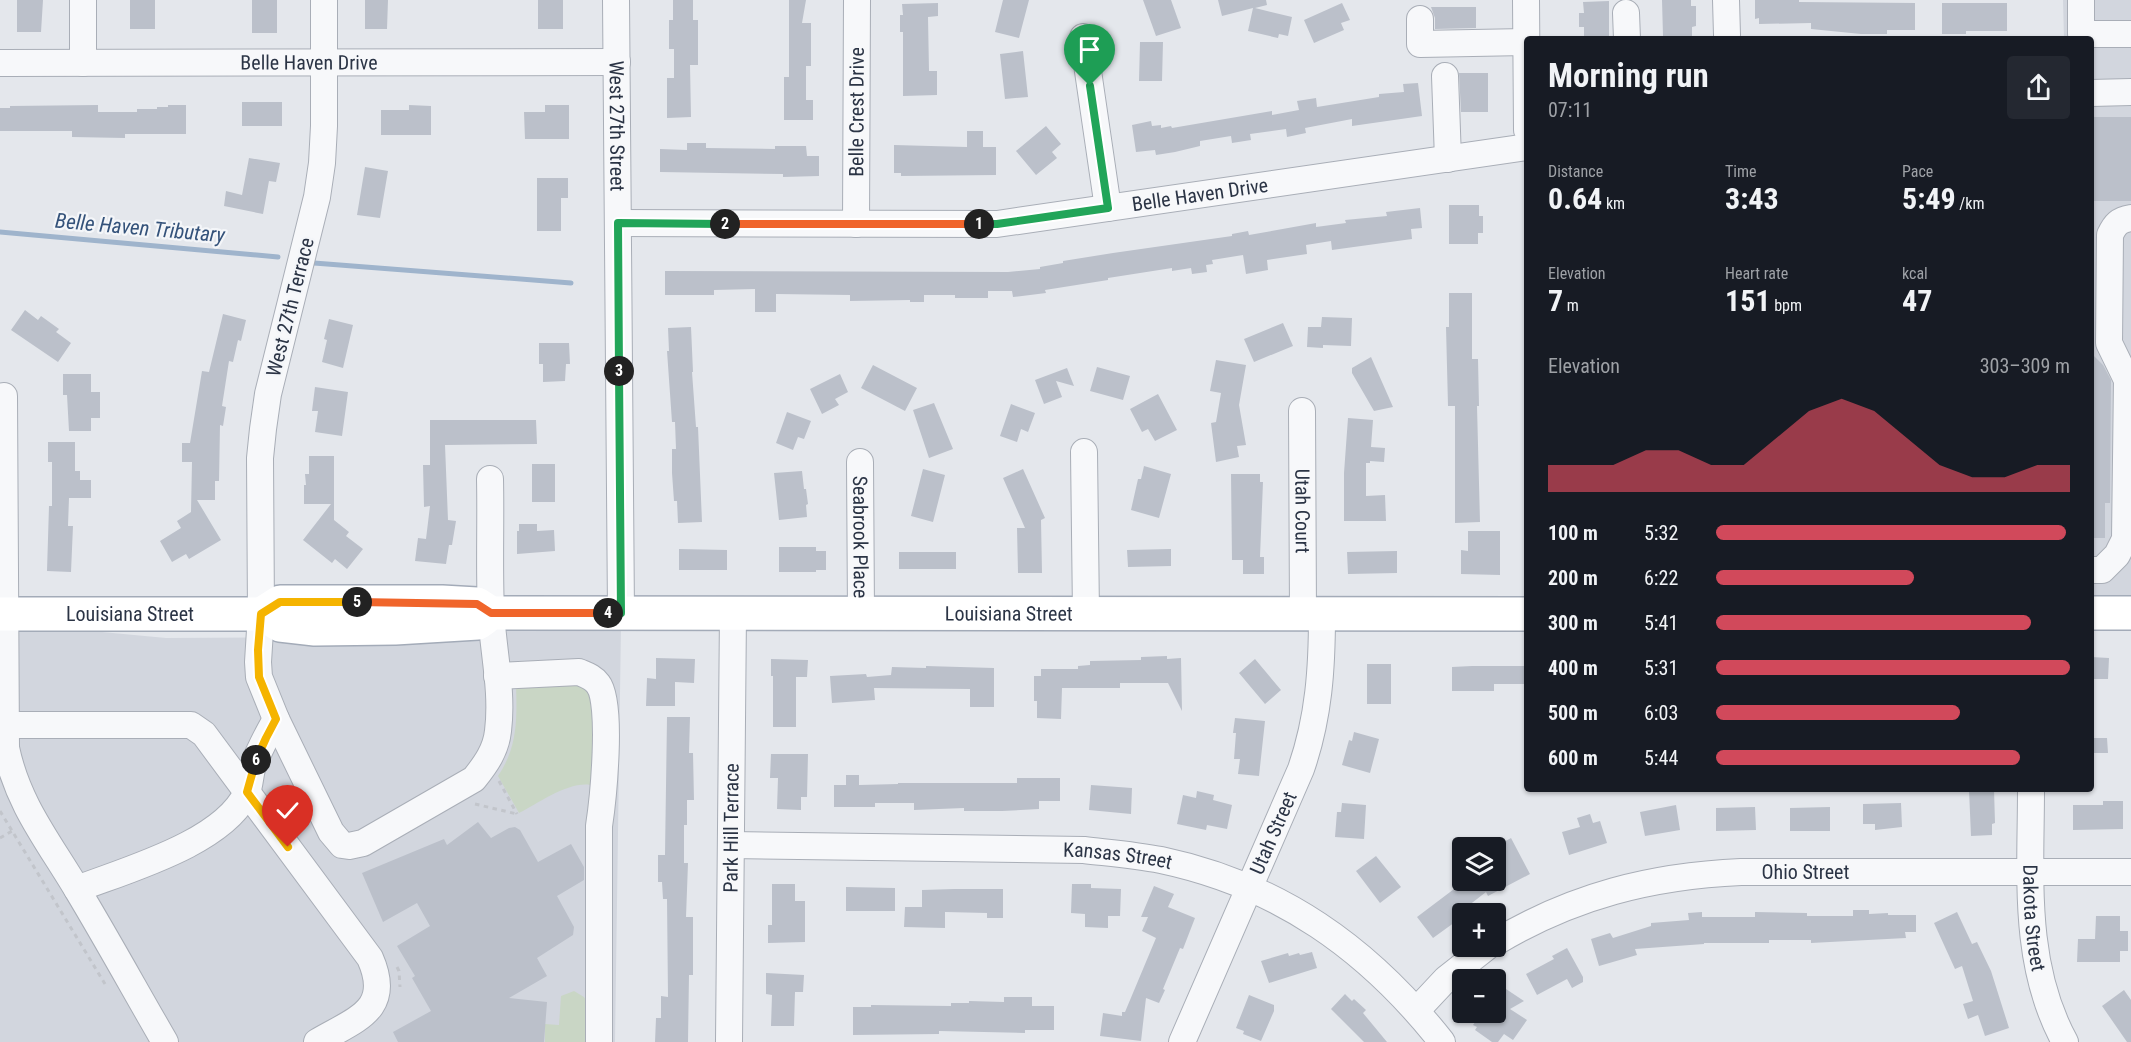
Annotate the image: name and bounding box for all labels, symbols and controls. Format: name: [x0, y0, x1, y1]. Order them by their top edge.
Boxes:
pin: [1064, 24, 1115, 86]
icon: arrive: [1073, 33, 1106, 66]
street label: Belle Crest Drive: [844, 47, 869, 177]
street label: Belle Haven Drive: [240, 50, 378, 75]
text: Morning run: [1548, 56, 1709, 95]
button: share: [2007, 56, 2070, 119]
street label: West 27th Street: [604, 61, 630, 192]
text: 07:11: [1548, 98, 1592, 122]
text: Distance: [1548, 162, 1603, 181]
text: Time: [1725, 162, 1757, 181]
text: Pace: [1902, 162, 1933, 181]
street label: Belle Haven Drive: [1130, 173, 1270, 216]
text: 0.64: [1548, 181, 1602, 216]
text: 3:43: [1725, 181, 1779, 216]
text: 5:49: [1902, 181, 1956, 216]
text: km: [1602, 194, 1625, 213]
text: /km: [1956, 194, 1985, 213]
water label: Belle Haven Tributary: [54, 209, 226, 247]
pin: 2: [710, 209, 740, 239]
pin: 1: [964, 209, 994, 239]
text: 2: [721, 214, 729, 233]
text: 1: [975, 214, 983, 233]
street label: West 27th Terrace: [261, 235, 319, 379]
text: Elevation: [1548, 264, 1606, 283]
text: Heart rate: [1725, 264, 1788, 283]
text: kcal: [1902, 264, 1928, 283]
text: 7: [1548, 283, 1563, 318]
text: 151: [1725, 283, 1770, 318]
text: 47: [1902, 283, 1932, 318]
text: m: [1563, 296, 1579, 315]
text: bpm: [1770, 296, 1802, 315]
text: Elevation: [1548, 354, 1620, 378]
text: 303–309 m: [1980, 354, 2070, 378]
pin: 3: [604, 356, 634, 386]
text: 3: [615, 361, 623, 380]
street label: Utah Court: [1290, 469, 1315, 553]
street label: Seabrook Place: [848, 476, 873, 598]
text: 100 m: [1548, 521, 1598, 545]
text: 5:32: [1644, 521, 1678, 545]
text: 200 m: [1548, 566, 1598, 590]
text: 6:22: [1644, 566, 1678, 590]
pin: 5: [342, 587, 372, 617]
text: 5: [353, 592, 361, 611]
pin: 4: [593, 598, 623, 628]
street label: Louisiana Street: [945, 601, 1073, 626]
street label: Louisiana Street: [66, 602, 194, 626]
text: 4: [604, 603, 612, 622]
text: 300 m: [1548, 611, 1598, 635]
text: 5:41: [1644, 611, 1678, 635]
text: 400 m: [1548, 656, 1598, 680]
text: 5:31: [1644, 656, 1678, 680]
text: 500 m: [1548, 701, 1598, 725]
text: 6:03: [1644, 701, 1678, 725]
pin: 6: [241, 745, 271, 775]
text: 600 m: [1548, 746, 1598, 770]
text: 5:44: [1644, 746, 1678, 770]
text: 6: [252, 750, 260, 769]
street label: Park Hill Terrace: [718, 763, 744, 893]
pin: [262, 785, 313, 847]
street label: Utah Street: [1245, 788, 1302, 878]
icon: check: [271, 794, 304, 827]
map controls: [1452, 837, 1506, 1023]
button: layers: [1452, 837, 1506, 891]
street label: Kansas Street: [1063, 838, 1175, 874]
street label: Ohio Street: [1762, 860, 1849, 884]
street label: Dakota Street: [2018, 864, 2051, 973]
button: +: [1452, 903, 1506, 957]
button: −: [1452, 969, 1506, 1023]

